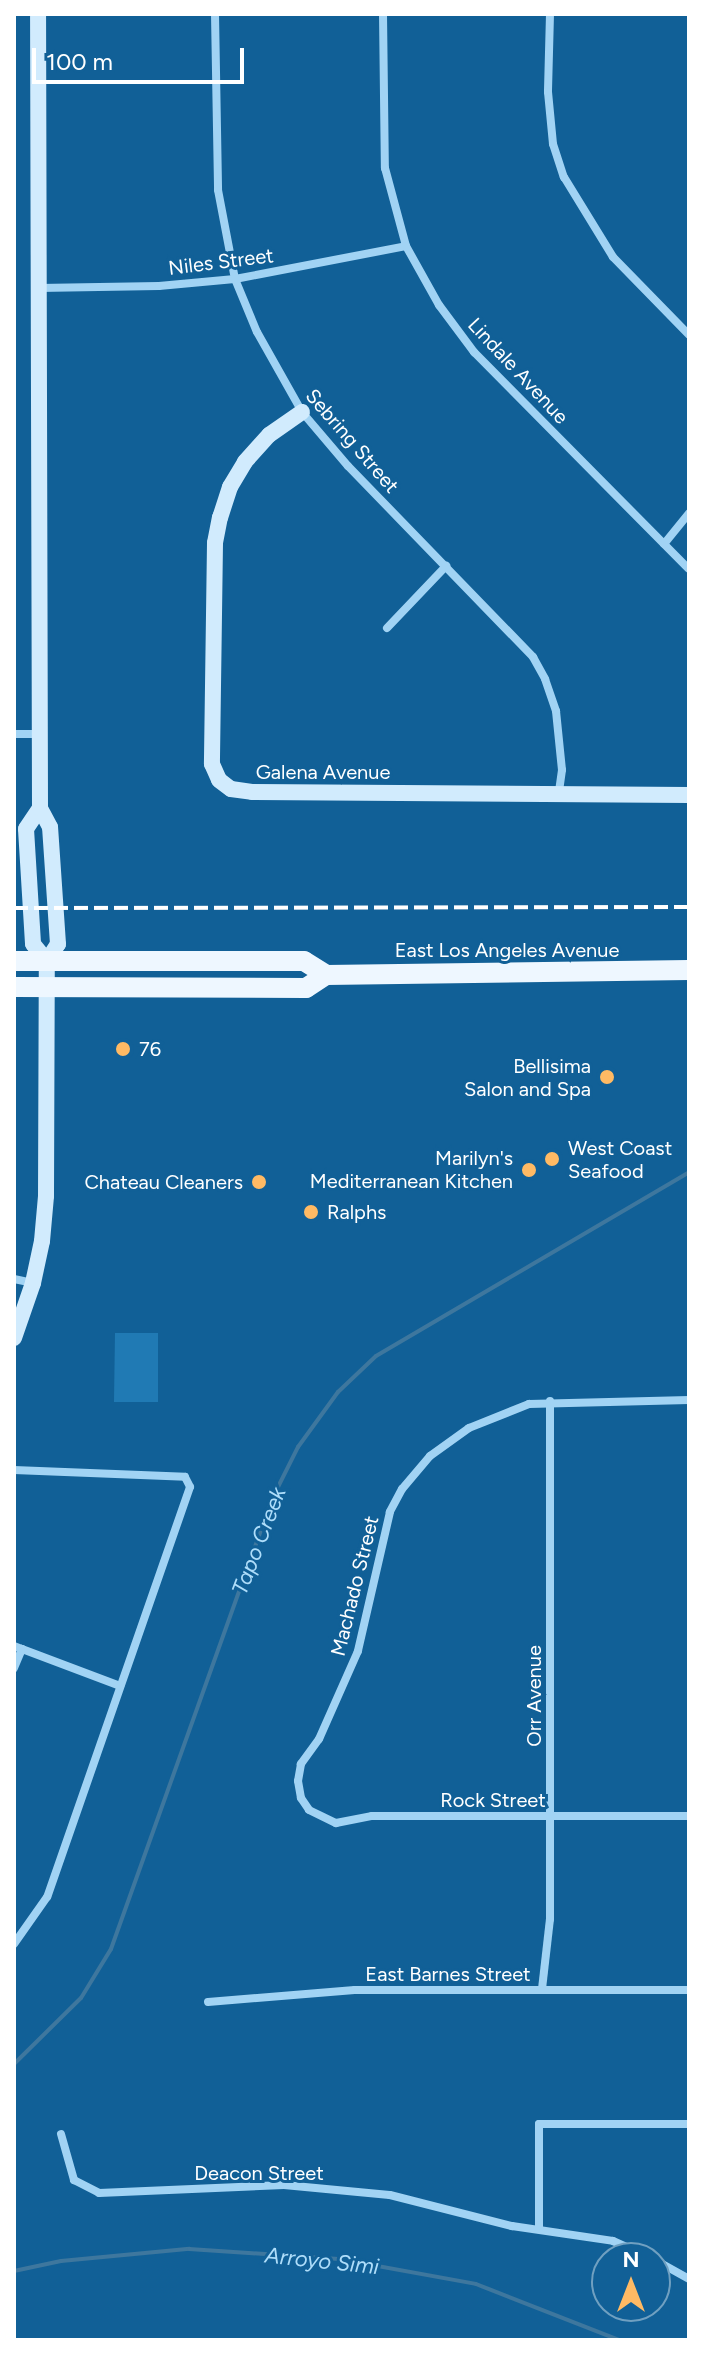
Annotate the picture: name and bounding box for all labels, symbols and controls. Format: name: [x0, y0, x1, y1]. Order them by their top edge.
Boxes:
scale bar: [36, 32, 248, 82]
text: 100 m: [46, 47, 113, 76]
street label: Niles Street: [167, 244, 275, 280]
street label: Lindale Avenue: [463, 313, 573, 429]
street label: Sebring Street: [300, 384, 404, 498]
street label: Galena Avenue: [256, 760, 390, 784]
street label: East Los Angeles Avenue: [395, 938, 619, 962]
place label: 76: [139, 1037, 161, 1061]
marker: 76: [114, 1040, 132, 1058]
place label: Bellisima Salon and Spa: [464, 1054, 591, 1101]
marker: Bellisima Salon and Spa: [598, 1068, 616, 1086]
place label: West Coast Seafood: [568, 1136, 672, 1183]
place label: Marilyn's Mediterranean Kitchen: [310, 1146, 513, 1193]
marker: West Coast Seafood: [543, 1150, 561, 1168]
marker: Marilyn's Mediterranean Kitchen: [520, 1161, 538, 1179]
place label: Chateau Cleaners: [84, 1170, 243, 1194]
marker: Chateau Cleaners: [250, 1173, 268, 1191]
place label: Ralphs: [327, 1200, 386, 1224]
marker: Ralphs: [302, 1203, 320, 1221]
water label: Tapo Creek: [226, 1484, 292, 1598]
street label: Machado Street: [326, 1513, 384, 1659]
street label: Orr Avenue: [522, 1645, 546, 1747]
street label: Rock Street: [440, 1788, 546, 1812]
street label: East Barnes Street: [365, 1962, 531, 1986]
street label: Deacon Street: [194, 2161, 324, 2185]
water label: Arroyo Simi: [264, 2242, 380, 2280]
north arrow: [591, 2242, 671, 2322]
text: N: [622, 2246, 640, 2273]

